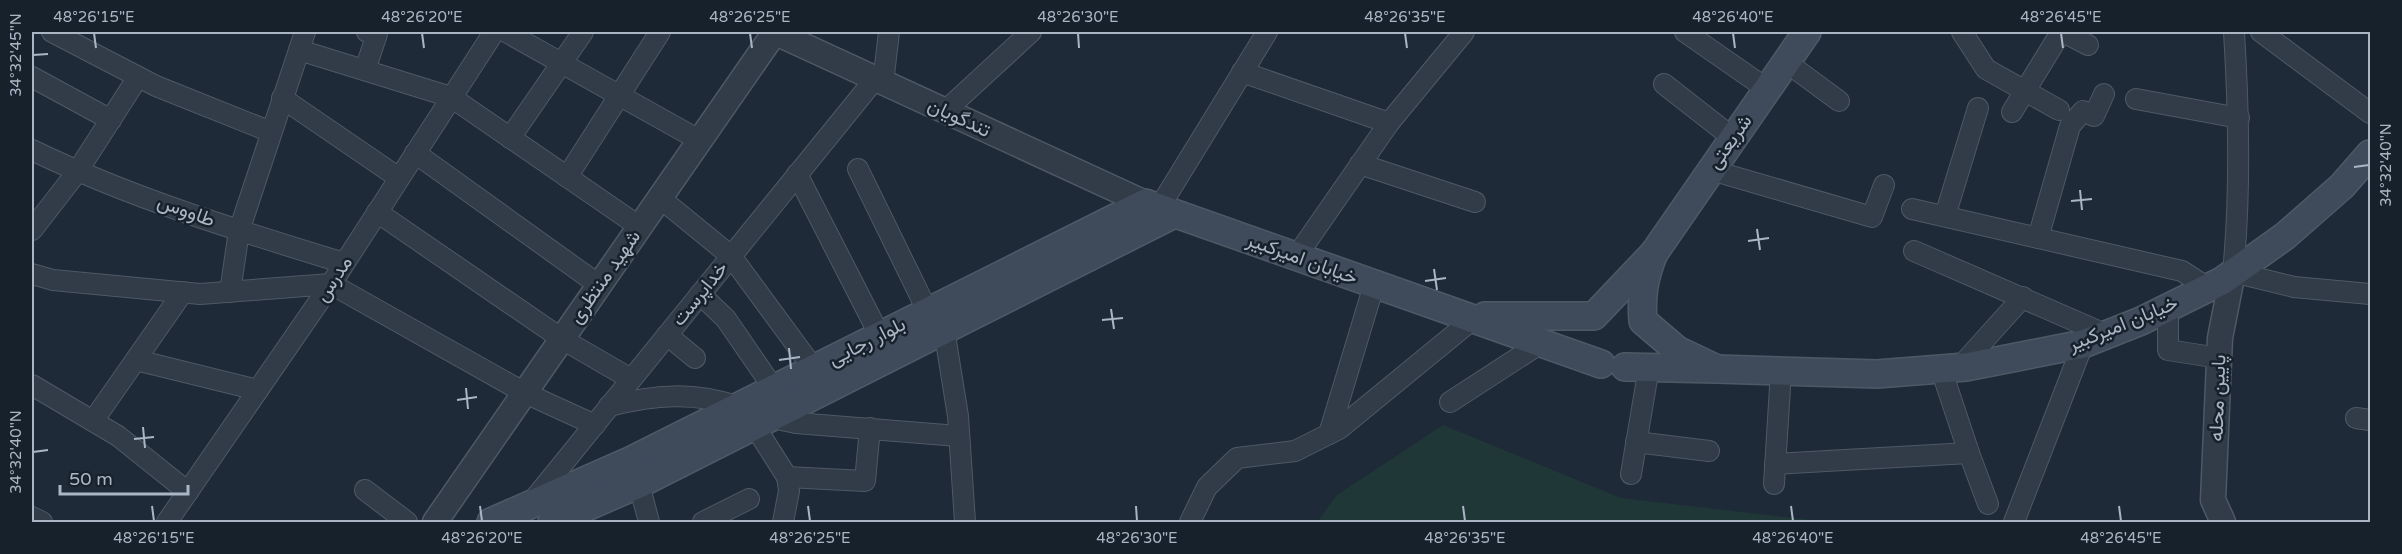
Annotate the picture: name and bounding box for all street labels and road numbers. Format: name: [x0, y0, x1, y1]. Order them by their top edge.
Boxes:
street label: تندگویان: [924, 93, 994, 143]
street label: شریعتی: [1703, 110, 1757, 174]
street label: طاووس: [154, 190, 218, 232]
street label: شهید منتظری: [564, 226, 646, 328]
street label: خیابان امیرکبیر: [1242, 227, 1361, 290]
street label: مدرس: [310, 251, 358, 307]
street label: خداپرست: [667, 257, 734, 332]
street label: خیابان امیرکبیر: [2064, 291, 2181, 357]
street label: بلوار رجایی: [824, 312, 910, 372]
street label: پایین محله: [2204, 354, 2233, 442]

